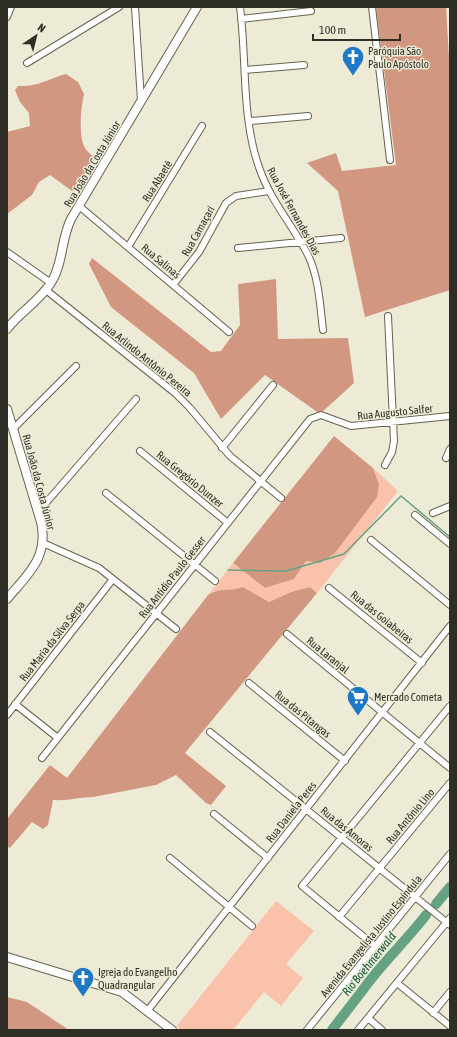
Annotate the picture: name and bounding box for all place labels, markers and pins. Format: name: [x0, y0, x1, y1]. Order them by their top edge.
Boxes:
church icon: Paróquia São Paulo Apóstolo: [340, 44, 366, 77]
place label: Paróquia São Paulo Apóstolo: [368, 45, 429, 70]
supermarket icon: Mercado Cometa: [345, 684, 371, 717]
place label: Mercado Cometa: [374, 691, 442, 703]
church icon: Igreja do Evangelho Quadrangular: [70, 965, 96, 998]
place label: Igreja do Evangelho Quadrangular: [98, 966, 177, 991]

